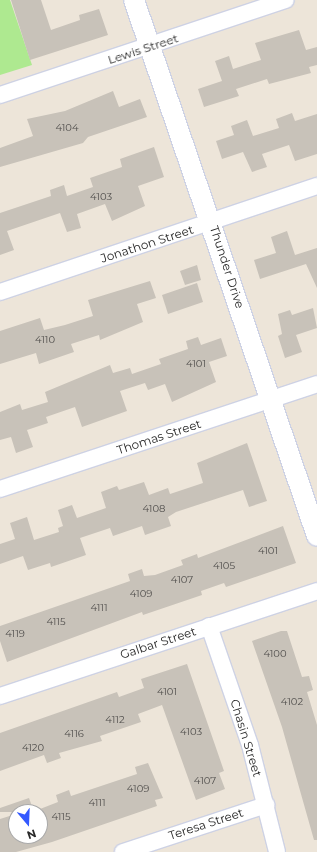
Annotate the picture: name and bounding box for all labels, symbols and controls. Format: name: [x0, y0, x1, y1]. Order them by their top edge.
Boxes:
street label: Lewis Street: [106, 31, 180, 67]
house number: 4104: [55, 122, 79, 134]
house number: 4103: [90, 191, 112, 203]
street label: Jonathon Street: [99, 222, 195, 266]
street label: Thunder Drive: [207, 224, 247, 310]
house number: 4110: [35, 334, 55, 346]
house number: 4101: [186, 358, 206, 370]
street label: Thomas Street: [115, 417, 203, 457]
house number: 4108: [143, 503, 165, 515]
house number: 4101: [258, 545, 278, 557]
house number: 4105: [213, 560, 235, 572]
house number: 4107: [171, 574, 193, 586]
house number: 4109: [130, 588, 152, 600]
house number: 4111: [90, 602, 108, 614]
house number: 4115: [46, 616, 66, 628]
street label: Galbar Street: [118, 624, 198, 662]
house number: 4119: [5, 628, 25, 640]
house number: 4100: [263, 648, 287, 660]
house number: 4101: [157, 686, 177, 698]
house number: 4102: [281, 696, 303, 708]
street label: Chasin Street: [227, 697, 265, 779]
house number: 4112: [105, 714, 125, 726]
house number: 4103: [180, 726, 202, 738]
house number: 4116: [64, 728, 84, 740]
house number: 4120: [22, 742, 44, 754]
house number: 4107: [194, 775, 216, 787]
house number: 4109: [127, 783, 149, 795]
house number: 4111: [88, 797, 106, 809]
north arrow: [8, 804, 48, 844]
street label: Teresa Street: [167, 805, 245, 843]
house number: 4115: [51, 811, 71, 823]
text: N: [25, 826, 38, 842]

